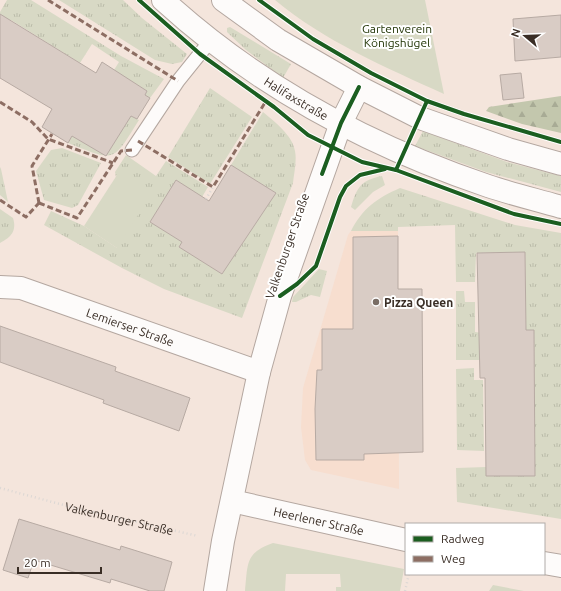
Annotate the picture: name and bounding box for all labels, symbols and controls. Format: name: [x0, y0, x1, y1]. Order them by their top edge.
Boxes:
north arrow: [505, 16, 545, 56]
park label: Gartenverein Königshügel: [362, 22, 432, 49]
text: N: [509, 27, 523, 39]
street label: Halifaxstraße: [262, 74, 331, 122]
street label: Valkenburger Straße: [263, 191, 311, 301]
place label: Pizza Queen: [384, 296, 453, 309]
marker: Pizza Queen: [371, 297, 381, 307]
street label: Lemierser Straße: [85, 305, 176, 348]
street label: Valkenburger Straße: [64, 499, 175, 537]
street label: Heerlener Straße: [272, 504, 365, 537]
legend: [405, 523, 545, 575]
text: Radweg: [441, 532, 484, 545]
scale bar: [18, 549, 101, 575]
text: Weg: [441, 552, 465, 565]
text: 20 m: [24, 556, 51, 569]

